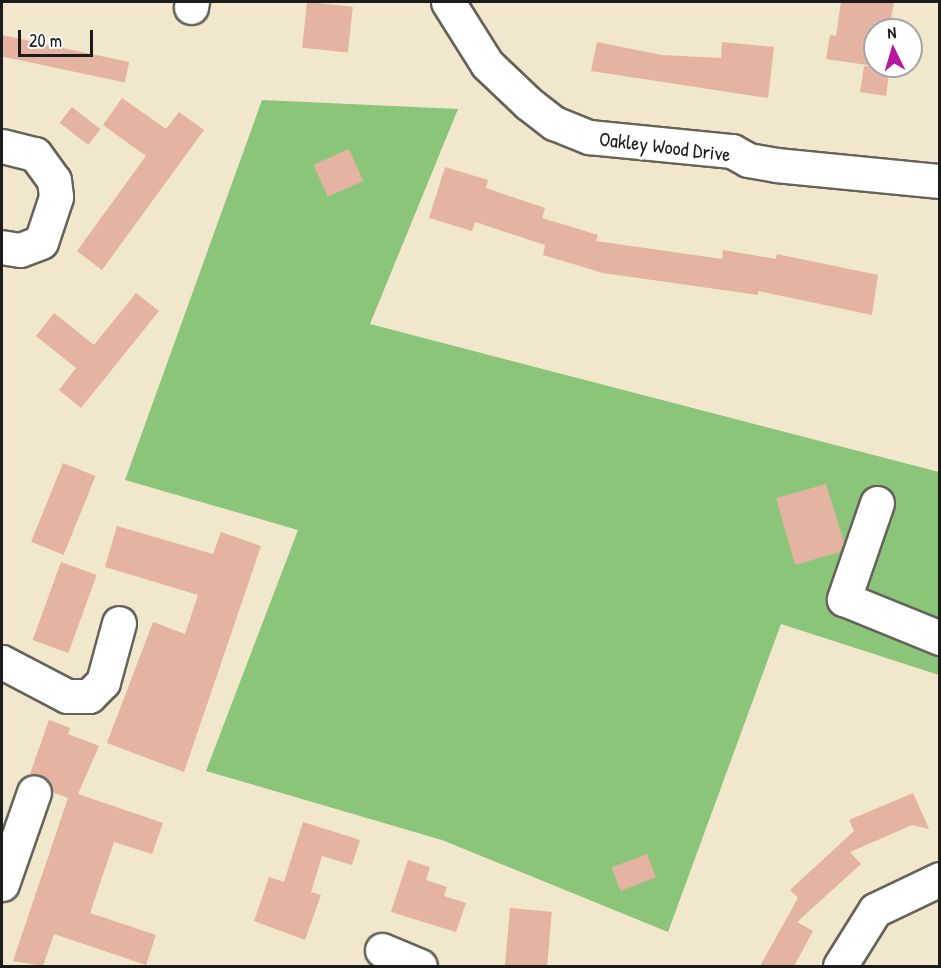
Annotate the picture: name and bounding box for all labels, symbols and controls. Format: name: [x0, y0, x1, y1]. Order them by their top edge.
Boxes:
scale bar: [21, 18, 96, 56]
north arrow: [863, 18, 923, 78]
text: N: [886, 21, 897, 43]
text: 20 m: [29, 28, 62, 53]
street label: Oakley Wood Drive: [598, 126, 732, 166]

